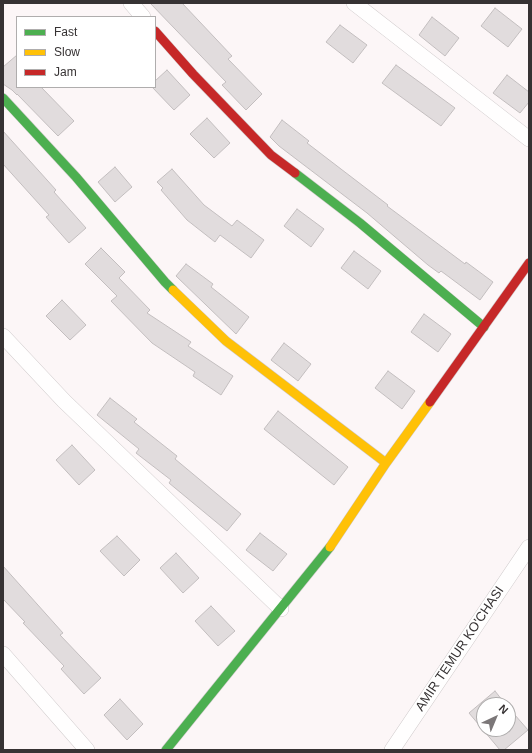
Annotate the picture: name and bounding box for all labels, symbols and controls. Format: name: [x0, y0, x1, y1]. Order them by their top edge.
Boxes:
legend: [16, 16, 156, 88]
text: Fast: [54, 25, 77, 39]
text: Slow: [54, 45, 80, 59]
text: Jam: [54, 65, 77, 79]
street label: AMIR TEMUR KO'CHASI: [412, 584, 508, 714]
north arrow: [476, 697, 516, 737]
text: N: [497, 702, 511, 716]

